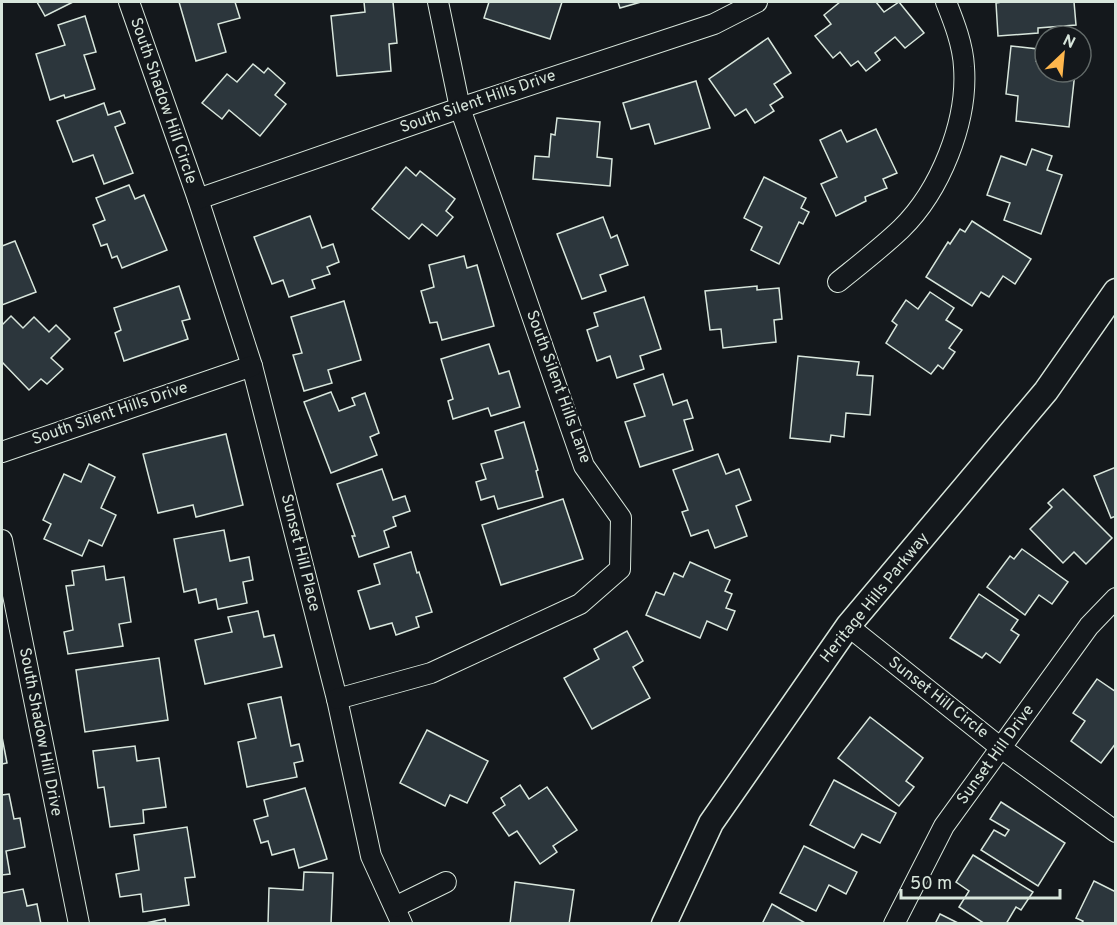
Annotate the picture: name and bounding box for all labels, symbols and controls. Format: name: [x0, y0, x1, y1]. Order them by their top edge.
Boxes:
street label: South Shadow Hill Circle: [125, 15, 201, 187]
north arrow: [1033, 24, 1093, 84]
text: N: [1059, 31, 1078, 54]
street label: South Silent Hills Drive: [397, 66, 559, 138]
street label: South Silent Hills Lane: [521, 308, 595, 466]
street label: South Silent Hills Drive: [29, 378, 191, 450]
street label: Sunset Hill Place: [276, 492, 324, 614]
street label: Heritage Hills Parkway: [816, 529, 934, 667]
street label: South Shadow Hill Drive: [14, 646, 66, 818]
street label: Sunset Hill Circle: [884, 653, 992, 743]
street label: Sunset Hill Drive: [953, 701, 1039, 809]
scale bar: [901, 862, 1060, 900]
text: 50 m: [910, 873, 952, 896]

